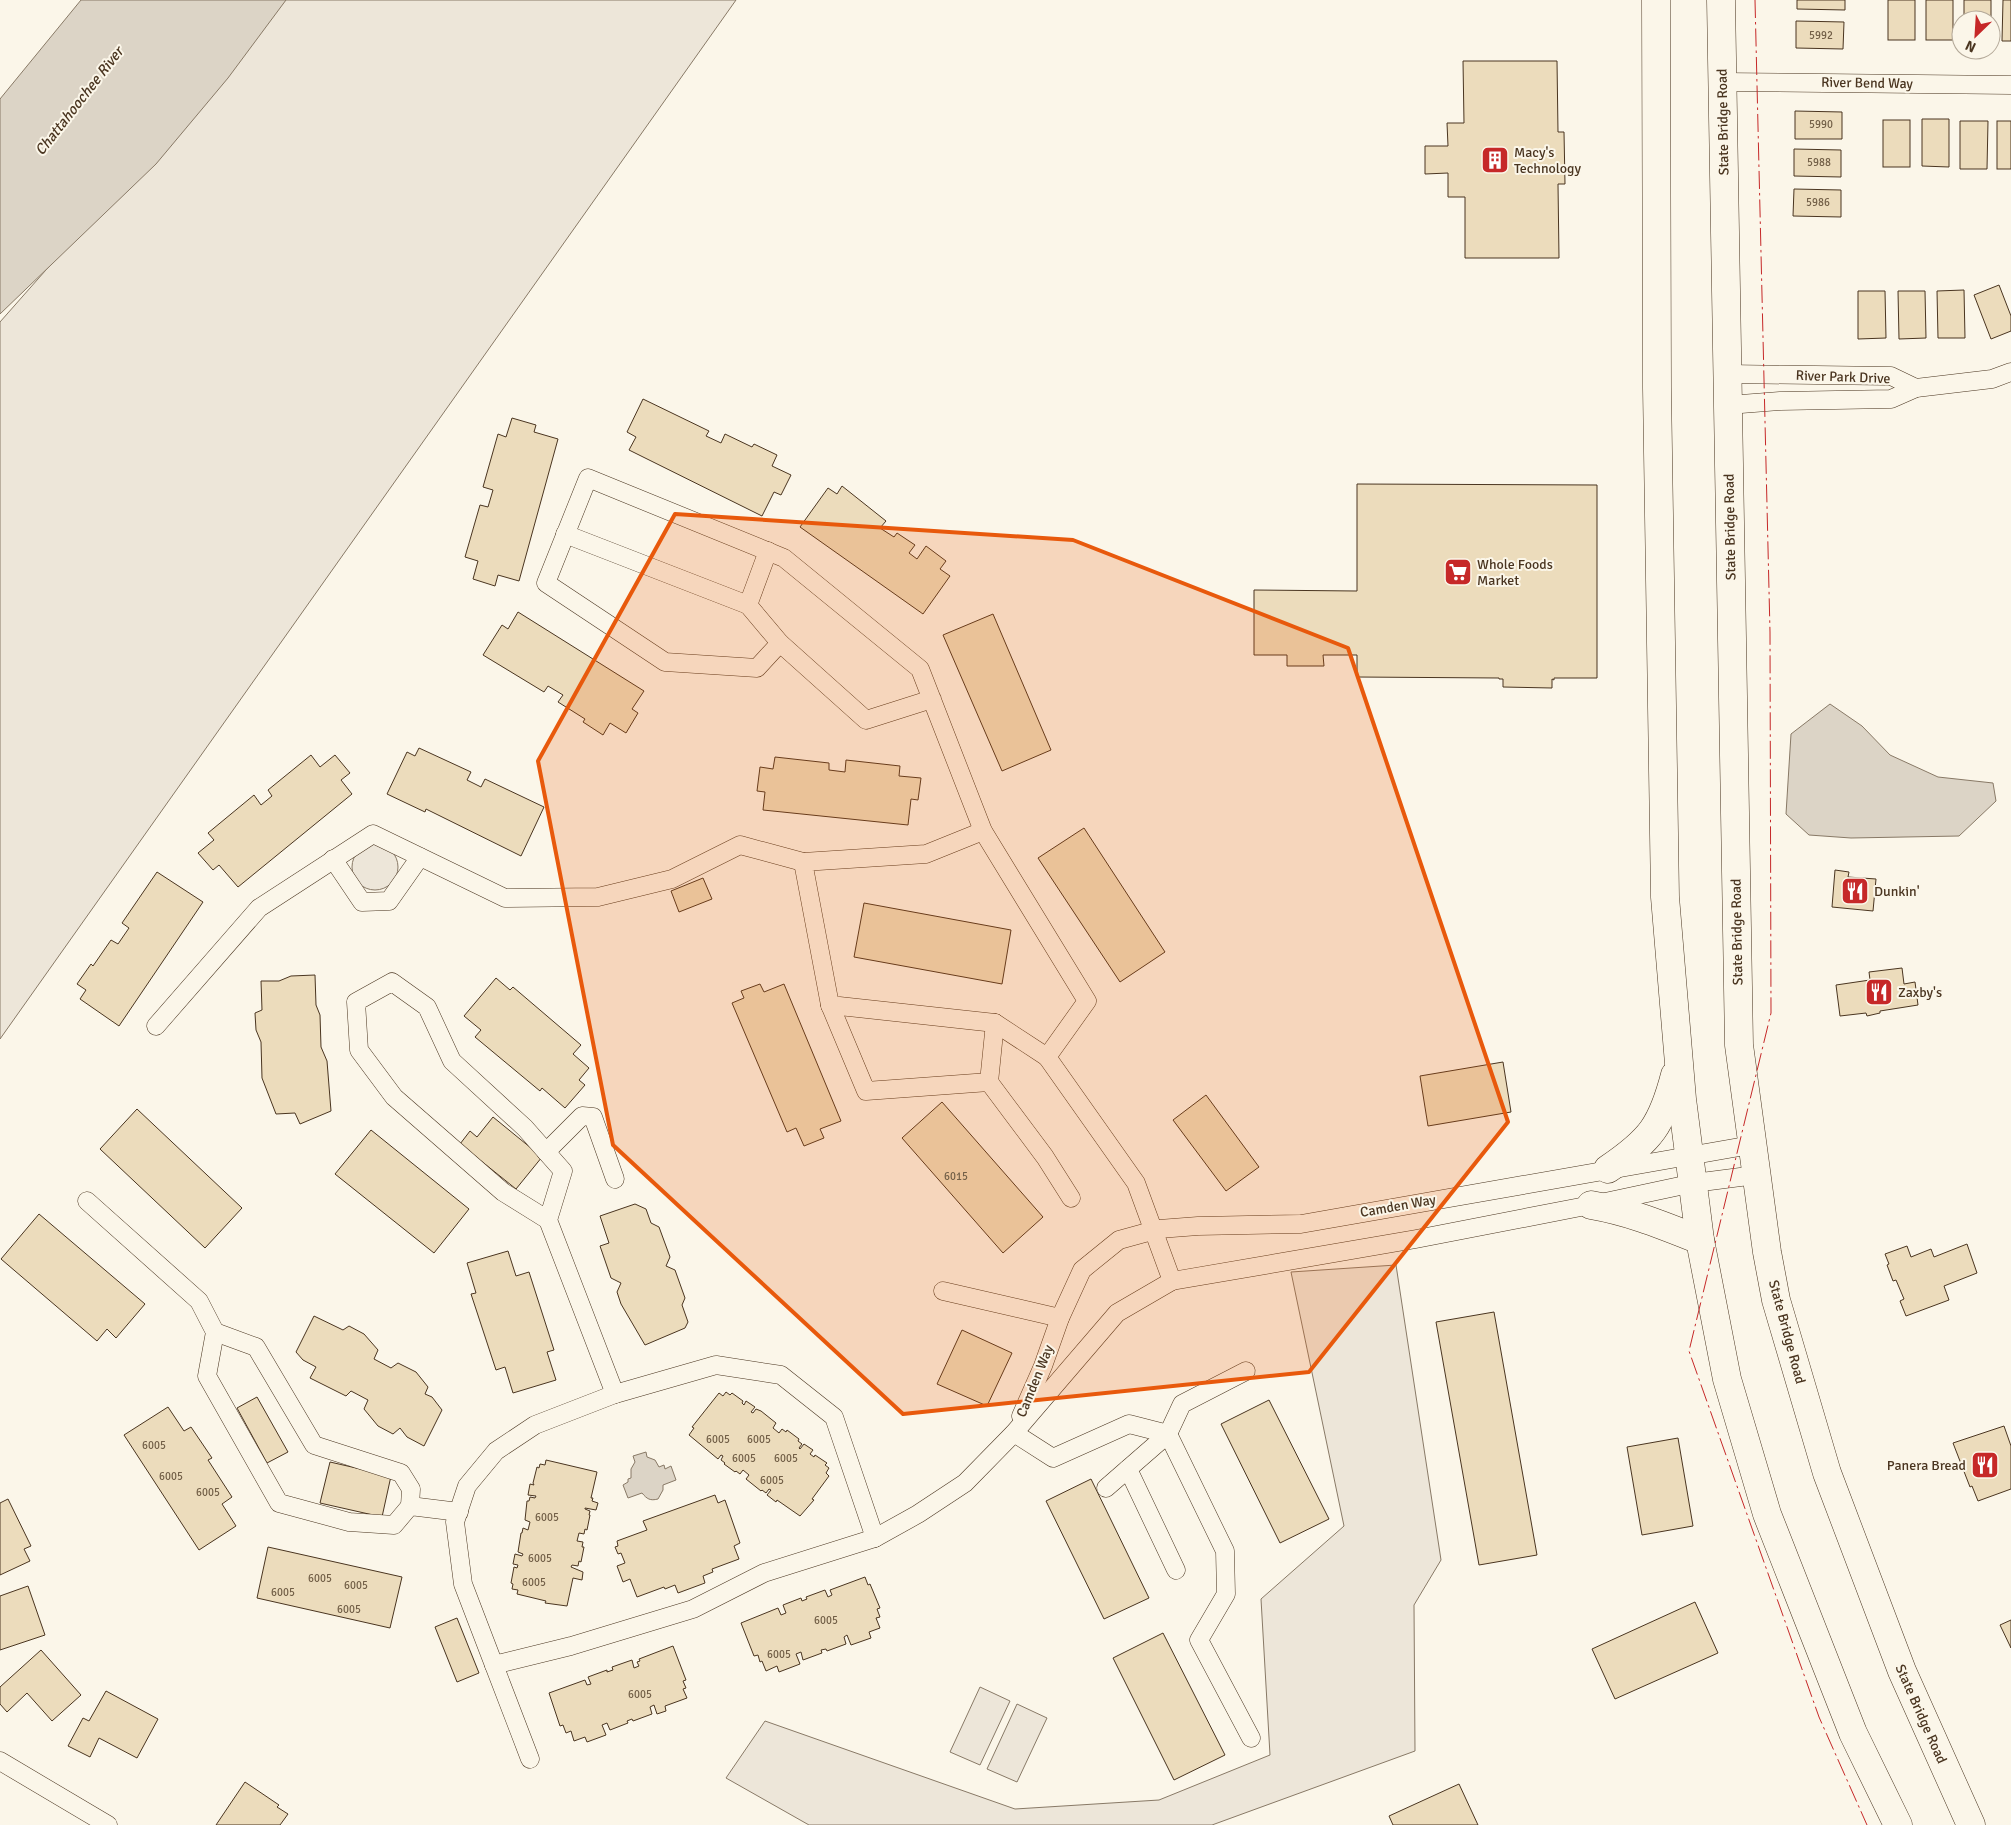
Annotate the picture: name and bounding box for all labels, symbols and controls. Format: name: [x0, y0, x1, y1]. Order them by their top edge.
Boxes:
north arrow: [1951, 10, 2001, 60]
house number: 5992: [1809, 29, 1833, 42]
text: N: [1963, 37, 1979, 56]
water label: Chattahoochee River: [31, 41, 128, 159]
street label: State Bridge Road: [1714, 68, 1732, 176]
street label: River Bend Way: [1821, 74, 1914, 92]
house number: 5990: [1809, 118, 1833, 131]
place label: Macy's Technology: [1514, 144, 1582, 177]
building icon: Macy's Technology: [1480, 145, 1510, 175]
house number: 5988: [1807, 156, 1831, 169]
house number: 5986: [1806, 196, 1830, 209]
street label: River Park Drive: [1795, 367, 1891, 387]
street label: State Bridge Road: [1721, 473, 1739, 581]
place label: Whole Foods Market: [1477, 556, 1553, 589]
supermarket icon: Whole Foods Market: [1443, 557, 1473, 587]
restaurant icon: Dunkin': [1840, 876, 1870, 906]
street label: State Bridge Road: [1728, 878, 1746, 986]
place label: Dunkin': [1874, 883, 1920, 900]
restaurant icon: Zaxby's: [1864, 977, 1894, 1007]
place label: Zaxby's: [1898, 984, 1942, 1001]
house number: 6015: [944, 1170, 968, 1183]
street label: Camden Way: [1359, 1191, 1438, 1221]
street label: State Bridge Road: [1765, 1278, 1809, 1386]
street label: Camden Way: [1013, 1342, 1057, 1420]
house number: 6005: [706, 1433, 730, 1446]
house number: 6005: [747, 1433, 771, 1446]
house number: 6005: [142, 1439, 166, 1452]
restaurant icon: Panera Bread: [1970, 1450, 2000, 1480]
house number: 6005: [732, 1452, 756, 1465]
house number: 6005: [774, 1452, 798, 1465]
place label: Panera Bread: [1887, 1457, 1966, 1474]
house number: 6005: [159, 1470, 183, 1483]
house number: 6005: [760, 1474, 784, 1487]
house number: 6005: [196, 1486, 220, 1499]
house number: 6005: [535, 1511, 559, 1524]
house number: 6005: [528, 1552, 552, 1565]
house number: 6005: [308, 1572, 332, 1585]
house number: 6005: [522, 1576, 546, 1589]
house number: 6005: [344, 1579, 368, 1592]
house number: 6005: [271, 1586, 295, 1599]
house number: 6005: [337, 1603, 361, 1616]
house number: 6005: [814, 1614, 838, 1627]
house number: 6005: [767, 1648, 791, 1661]
street label: State Bridge Road: [1892, 1662, 1950, 1766]
house number: 6005: [628, 1688, 652, 1701]

